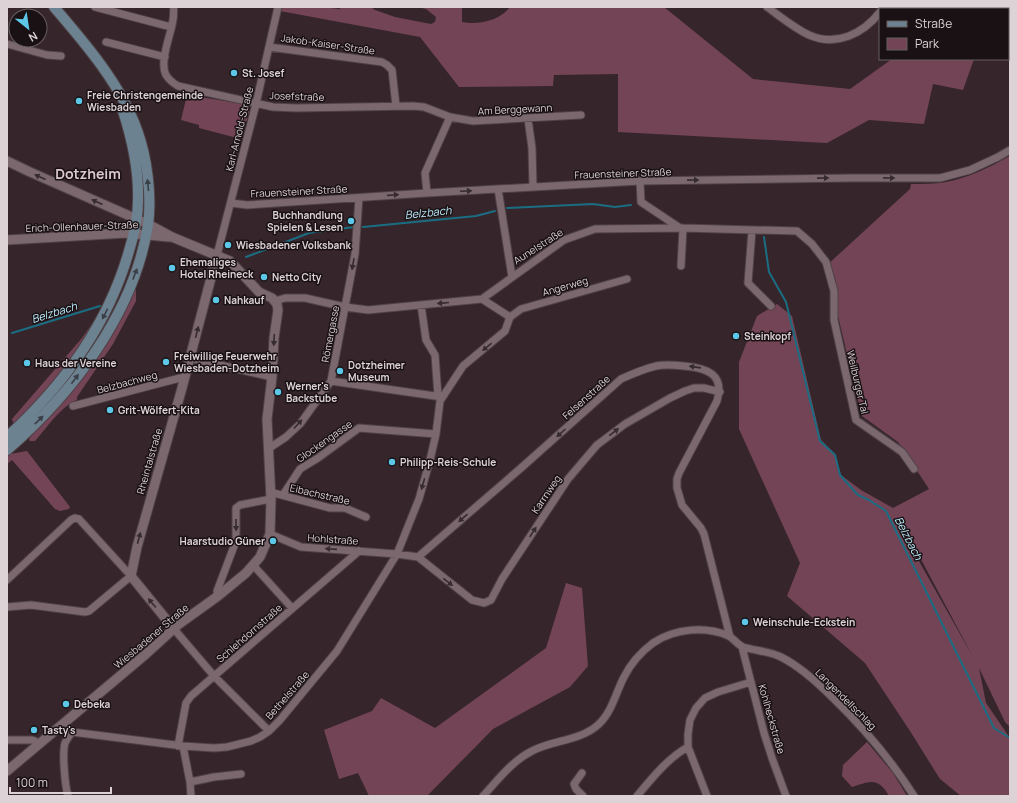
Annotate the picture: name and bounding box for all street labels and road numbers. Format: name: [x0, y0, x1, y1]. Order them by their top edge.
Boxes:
street label: Jakob-Kaiser-Straße: [280, 30, 376, 58]
street label: Karl-Arnold-Straße: [222, 85, 256, 173]
street label: Josefstraße: [269, 88, 325, 104]
street label: Am Berggewann: [477, 100, 553, 118]
street label: Frauensteiner Straße: [574, 164, 672, 182]
street label: Frauensteiner Straße: [250, 181, 348, 201]
street label: Erich-Ollenhauer-Straße: [25, 217, 139, 235]
street label: Aunelstraße: [511, 225, 566, 267]
street label: Angerweg: [541, 273, 590, 299]
street label: Römergasse: [318, 304, 342, 364]
street label: Weilburger Tal: [844, 349, 872, 415]
street label: Belzbachweg: [95, 367, 159, 397]
street label: Felsenstraße: [559, 372, 613, 422]
street label: Glockengasse: [293, 416, 355, 465]
street label: Rheintalstraße: [133, 426, 165, 496]
street label: Karrnweg: [528, 472, 564, 516]
street label: Eibachstraße: [289, 480, 351, 508]
street label: Hohlstraße: [307, 530, 359, 548]
street label: Wiesbadener Straße: [110, 600, 192, 672]
street label: Schlehdornstraße: [213, 600, 285, 666]
street label: Langendellschlag: [812, 665, 880, 733]
street label: Bethelstraße: [262, 668, 312, 722]
street label: Kohlheckstraße: [755, 682, 789, 756]

